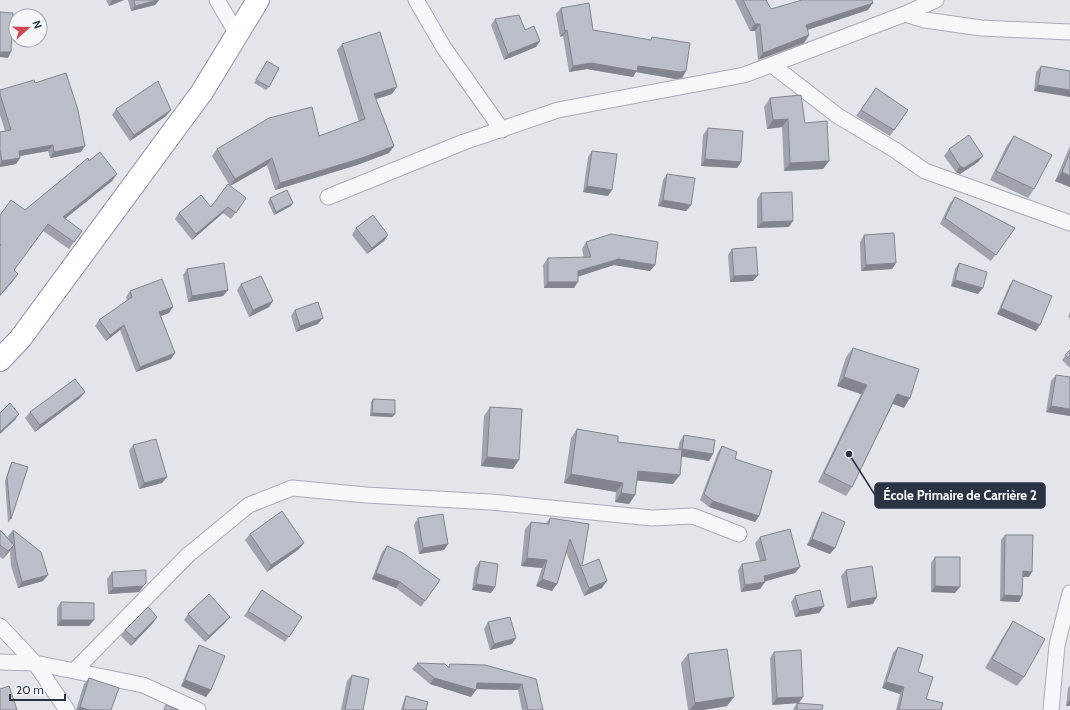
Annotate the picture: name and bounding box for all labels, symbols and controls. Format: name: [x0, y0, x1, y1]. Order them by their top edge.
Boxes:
north arrow: [8, 8, 48, 48]
text: N: [29, 19, 45, 31]
callout: École Primaire de Carrière 2: [875, 483, 1045, 508]
text: École Primaire de Carrière 2: [883, 486, 1037, 503]
scale bar: [10, 676, 65, 702]
text: 20 m: [16, 682, 44, 697]

